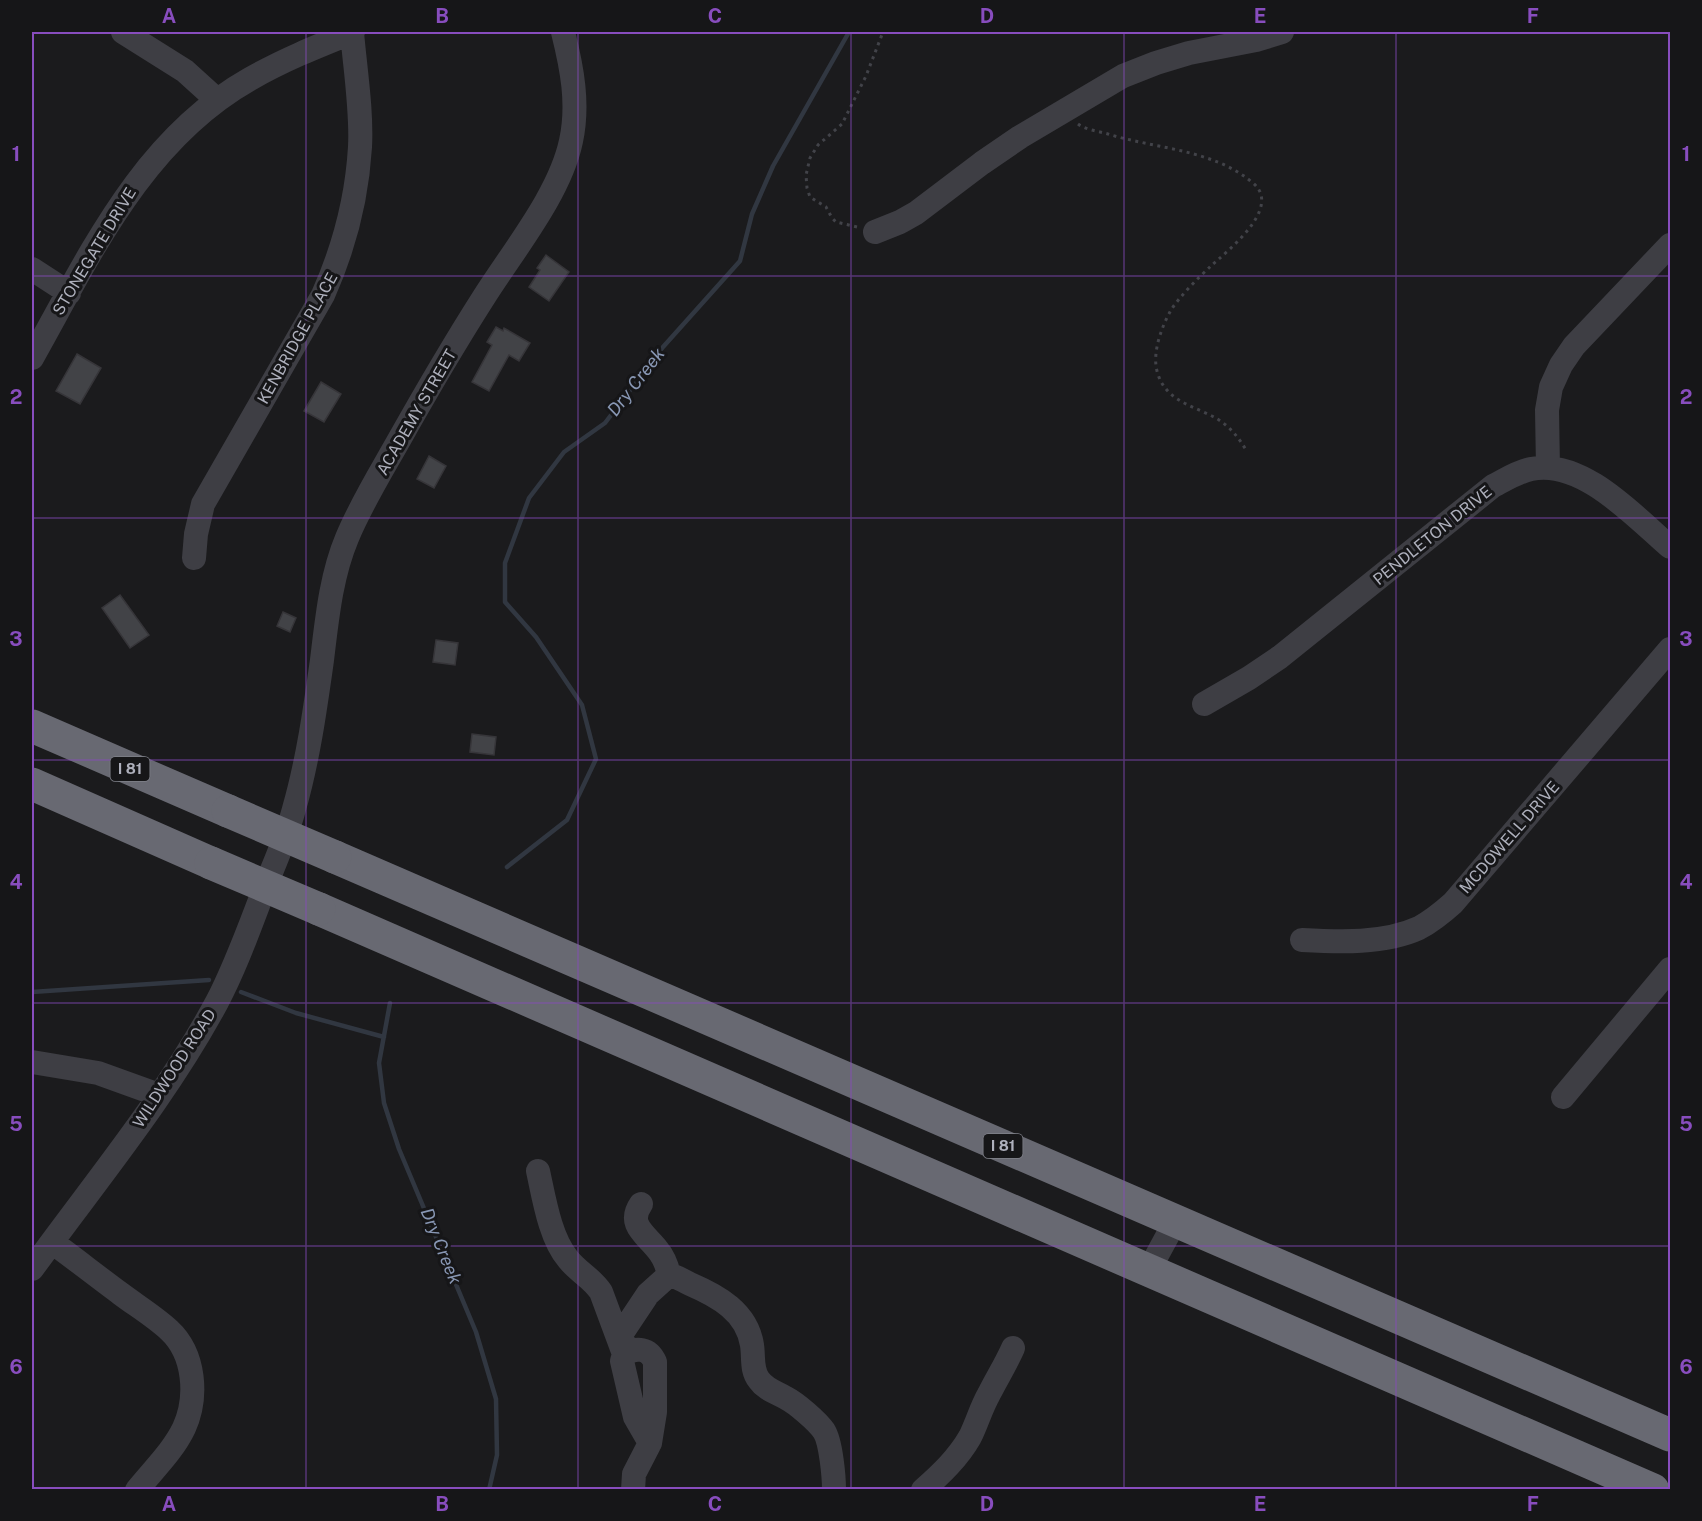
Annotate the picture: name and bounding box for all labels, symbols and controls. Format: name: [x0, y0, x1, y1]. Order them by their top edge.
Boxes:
text: A: [162, 4, 176, 28]
text: B: [435, 4, 449, 28]
text: C: [708, 4, 722, 28]
text: D: [980, 4, 994, 28]
text: E: [1254, 4, 1266, 28]
text: F: [1527, 4, 1539, 28]
text: 1: [12, 142, 20, 166]
text: 1: [1682, 142, 1690, 166]
street label: STONEGATE DRIVE: [49, 184, 140, 319]
street label: KENBRIDGE PLACE: [253, 269, 341, 407]
water label: Dry Creek: [603, 343, 669, 420]
street label: ACADEMY STREET: [373, 346, 460, 479]
text: 2: [10, 385, 22, 409]
text: 2: [1680, 385, 1692, 409]
street label: PENDLETON DRIVE: [1369, 482, 1495, 589]
text: 3: [9, 627, 23, 651]
text: 3: [1679, 627, 1693, 651]
road number: I 81: [110, 757, 150, 781]
street label: MCDOWELL DRIVE: [1455, 777, 1563, 897]
text: 4: [9, 870, 23, 894]
text: 4: [1679, 870, 1693, 894]
street label: WILDWOOD ROAD: [129, 1005, 220, 1131]
text: 5: [9, 1112, 23, 1136]
text: 5: [1679, 1112, 1693, 1136]
road number: I 81: [984, 1134, 1022, 1158]
water label: Dry Creek: [417, 1205, 466, 1287]
text: 6: [9, 1355, 23, 1379]
text: 6: [1679, 1355, 1693, 1379]
text: A: [162, 1492, 176, 1516]
text: B: [435, 1492, 449, 1516]
text: C: [708, 1492, 722, 1516]
text: D: [980, 1492, 994, 1516]
text: E: [1254, 1492, 1266, 1516]
text: F: [1527, 1492, 1539, 1516]

